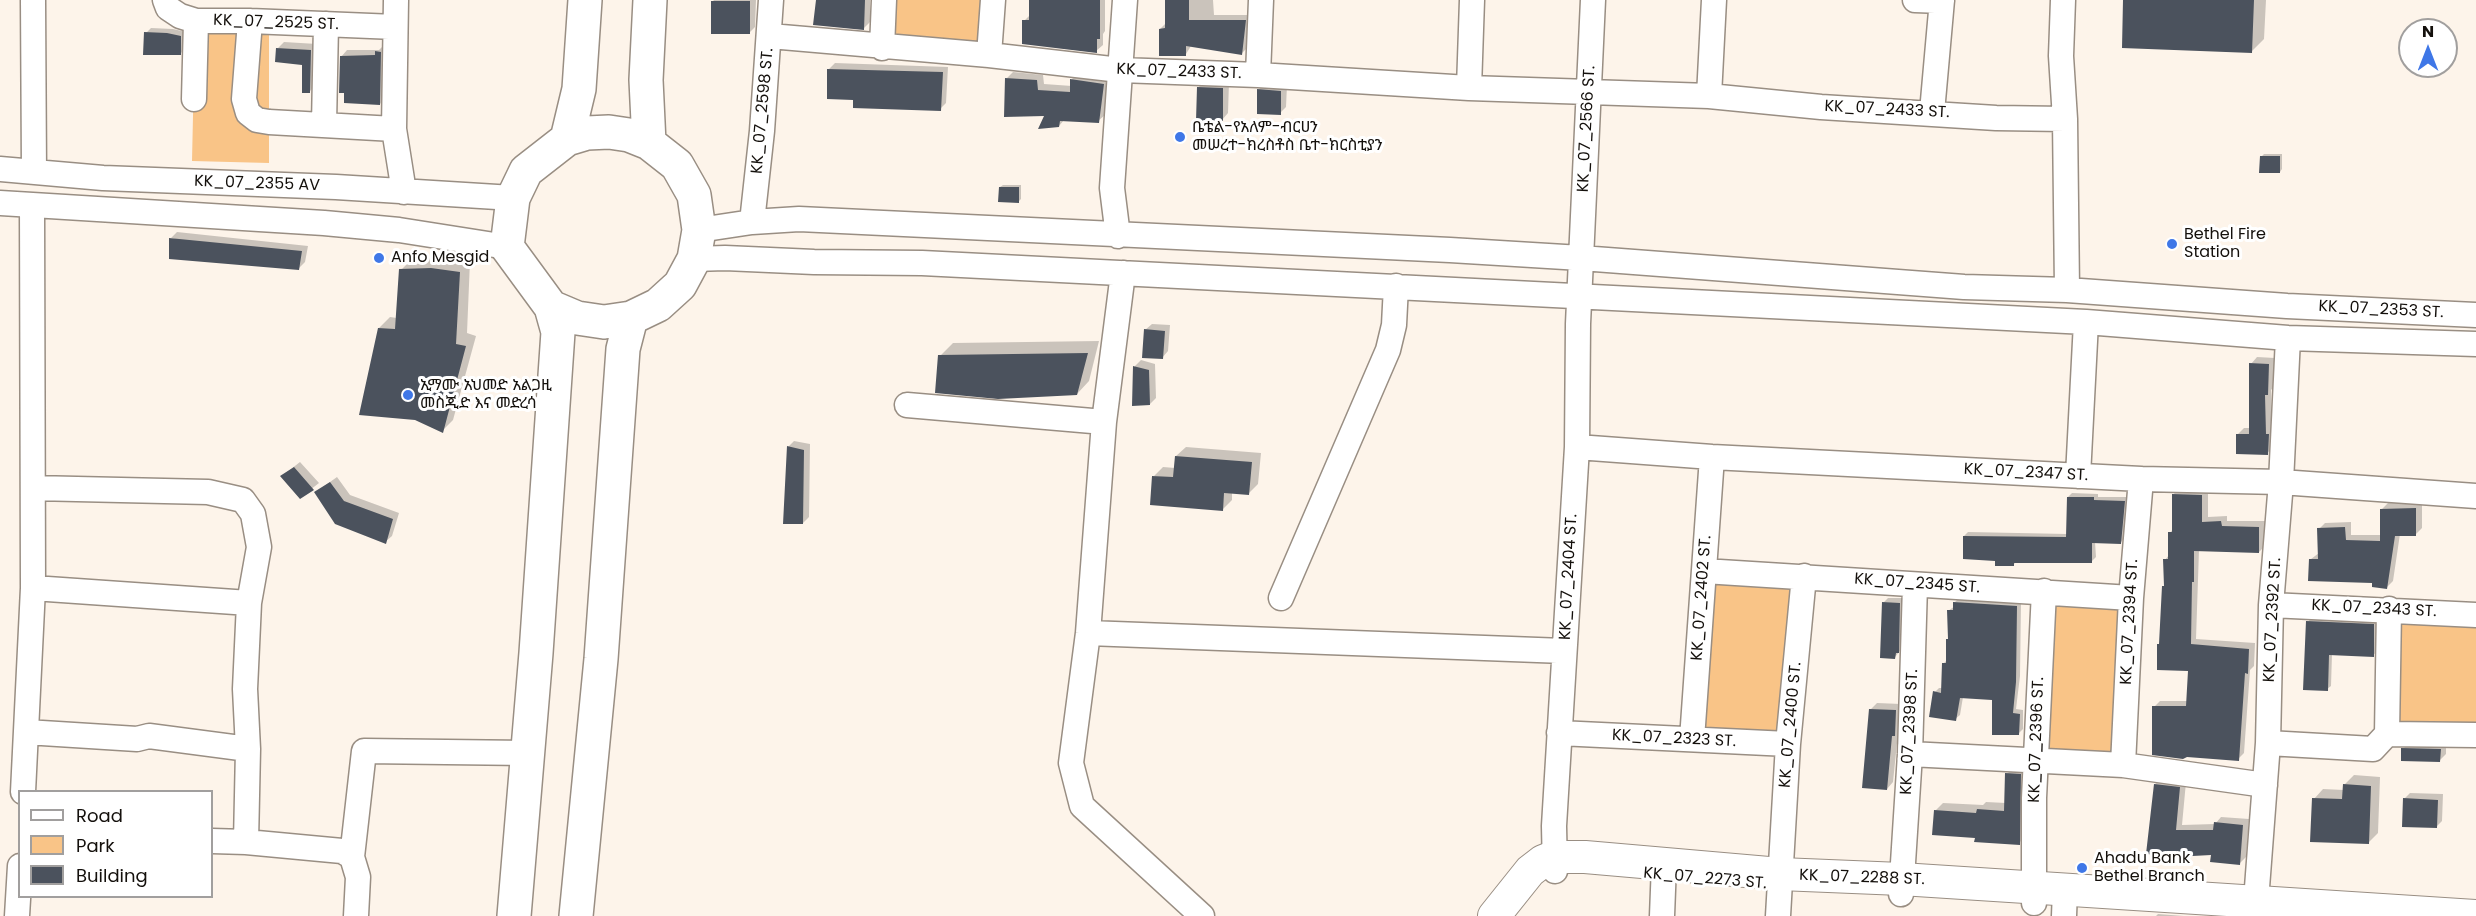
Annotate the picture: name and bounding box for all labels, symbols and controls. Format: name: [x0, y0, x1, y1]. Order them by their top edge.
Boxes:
street label: KK_07_2525 ST.: [213, 11, 339, 35]
north arrow: [2398, 18, 2458, 78]
text: N: [2422, 20, 2434, 43]
street label: KK_07_2598 ST.: [748, 47, 778, 175]
street label: KK_07_2433 ST.: [1116, 60, 1242, 84]
street label: KK_07_2566 ST.: [1574, 65, 1600, 193]
street label: KK_07_2433 ST.: [1824, 97, 1950, 123]
place label: ቤቴል-የአለም-ብርሀን መሠረተ-ክረስቶስ ቤተ-ክርስቲያን: [1192, 118, 1383, 156]
marker: ቤቴል-የአለም-ብርሀን መሠረተ-ክረስቶስ ቤተ-ክርስቲያን: [1173, 130, 1187, 144]
street label: KK_07_2355 AV: [194, 172, 320, 196]
place label: Bethel Fire Station: [2184, 225, 2266, 263]
marker: Bethel Fire Station: [2165, 237, 2179, 251]
place label: Anfo Mesgid: [391, 248, 489, 268]
marker: Anfo Mesgid: [372, 251, 386, 265]
street label: KK_07_2353 ST.: [2318, 297, 2444, 323]
place label: ኢማሙ አህመድ አልጋዚ መስጂድ እና መድረሳ: [420, 376, 552, 414]
marker: ኢማሙ አህመድ አልጋዚ መስጂድ እና መድረሳ: [401, 388, 415, 402]
street label: KK_07_2347 ST.: [1963, 460, 2089, 486]
street label: KK_07_2404 ST.: [1556, 513, 1582, 641]
street label: KK_07_2402 ST.: [1688, 535, 1716, 661]
street label: KK_07_2392 ST.: [2260, 557, 2286, 683]
street label: KK_07_2394 ST.: [2117, 559, 2143, 685]
street label: KK_07_2345 ST.: [1854, 570, 1980, 598]
street label: KK_07_2343 ST.: [2311, 596, 2437, 622]
street label: KK_07_2400 ST.: [1776, 661, 1806, 789]
street label: KK_07_2398 ST.: [1897, 669, 1923, 795]
street label: KK_07_2396 ST.: [2025, 677, 2049, 803]
street label: KK_07_2323 ST.: [1611, 726, 1737, 752]
legend: [18, 790, 213, 898]
text: Road: [76, 803, 123, 828]
text: Park: [76, 833, 115, 858]
place label: Ahadu Bank Bethel Branch: [2094, 849, 2205, 887]
marker: Ahadu Bank Bethel Branch: [2075, 861, 2089, 875]
text: Building: [76, 863, 148, 888]
street label: KK_07_2273 ST.: [1643, 864, 1767, 894]
street label: KK_07_2288 ST.: [1799, 866, 1925, 890]

